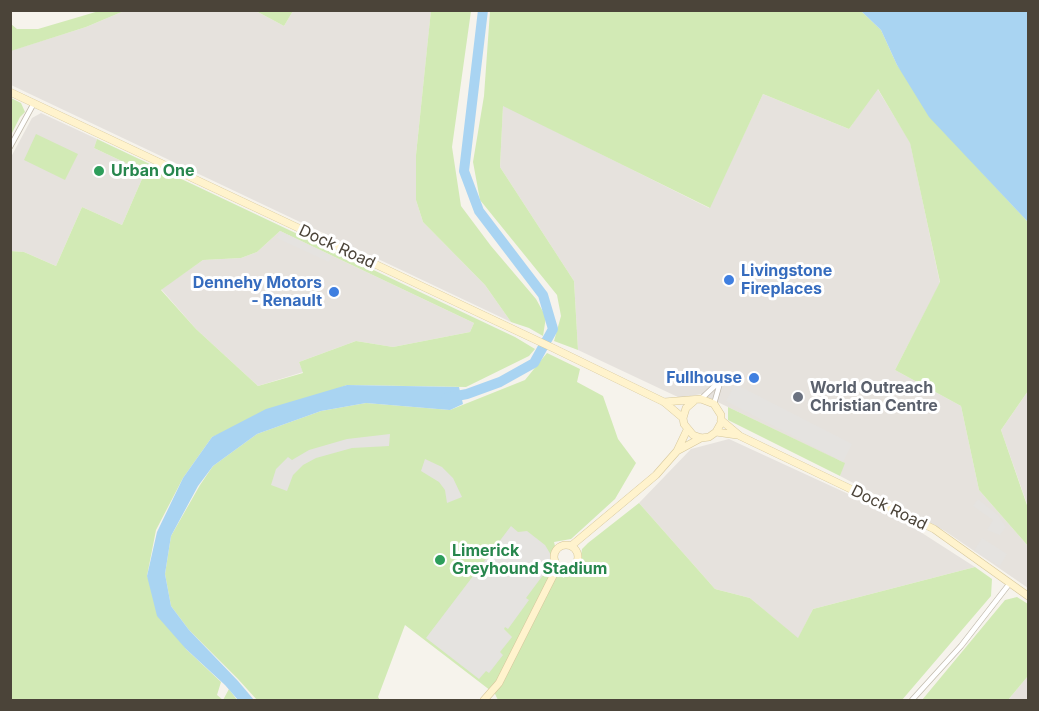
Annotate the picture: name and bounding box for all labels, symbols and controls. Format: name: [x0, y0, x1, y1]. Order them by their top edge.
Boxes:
place label: Urban One: [111, 161, 195, 181]
marker: Urban One: [92, 164, 106, 178]
street label: Dock Road: [296, 221, 378, 273]
place label: Livingstone Fireplaces: [741, 261, 832, 299]
place label: Dennehy Motors - Renault: [193, 273, 322, 311]
marker: Livingstone Fireplaces: [722, 273, 736, 287]
marker: Dennehy Motors - Renault: [327, 285, 341, 299]
place label: Fullhouse: [666, 368, 742, 388]
marker: Fullhouse: [747, 371, 761, 385]
place label: World Outreach Christian Centre: [810, 378, 938, 416]
marker: World Outreach Christian Centre: [791, 390, 805, 404]
street label: Dock Road: [848, 481, 930, 535]
place label: Limerick Greyhound Stadium: [452, 541, 607, 579]
marker: Limerick Greyhound Stadium: [433, 553, 447, 567]

